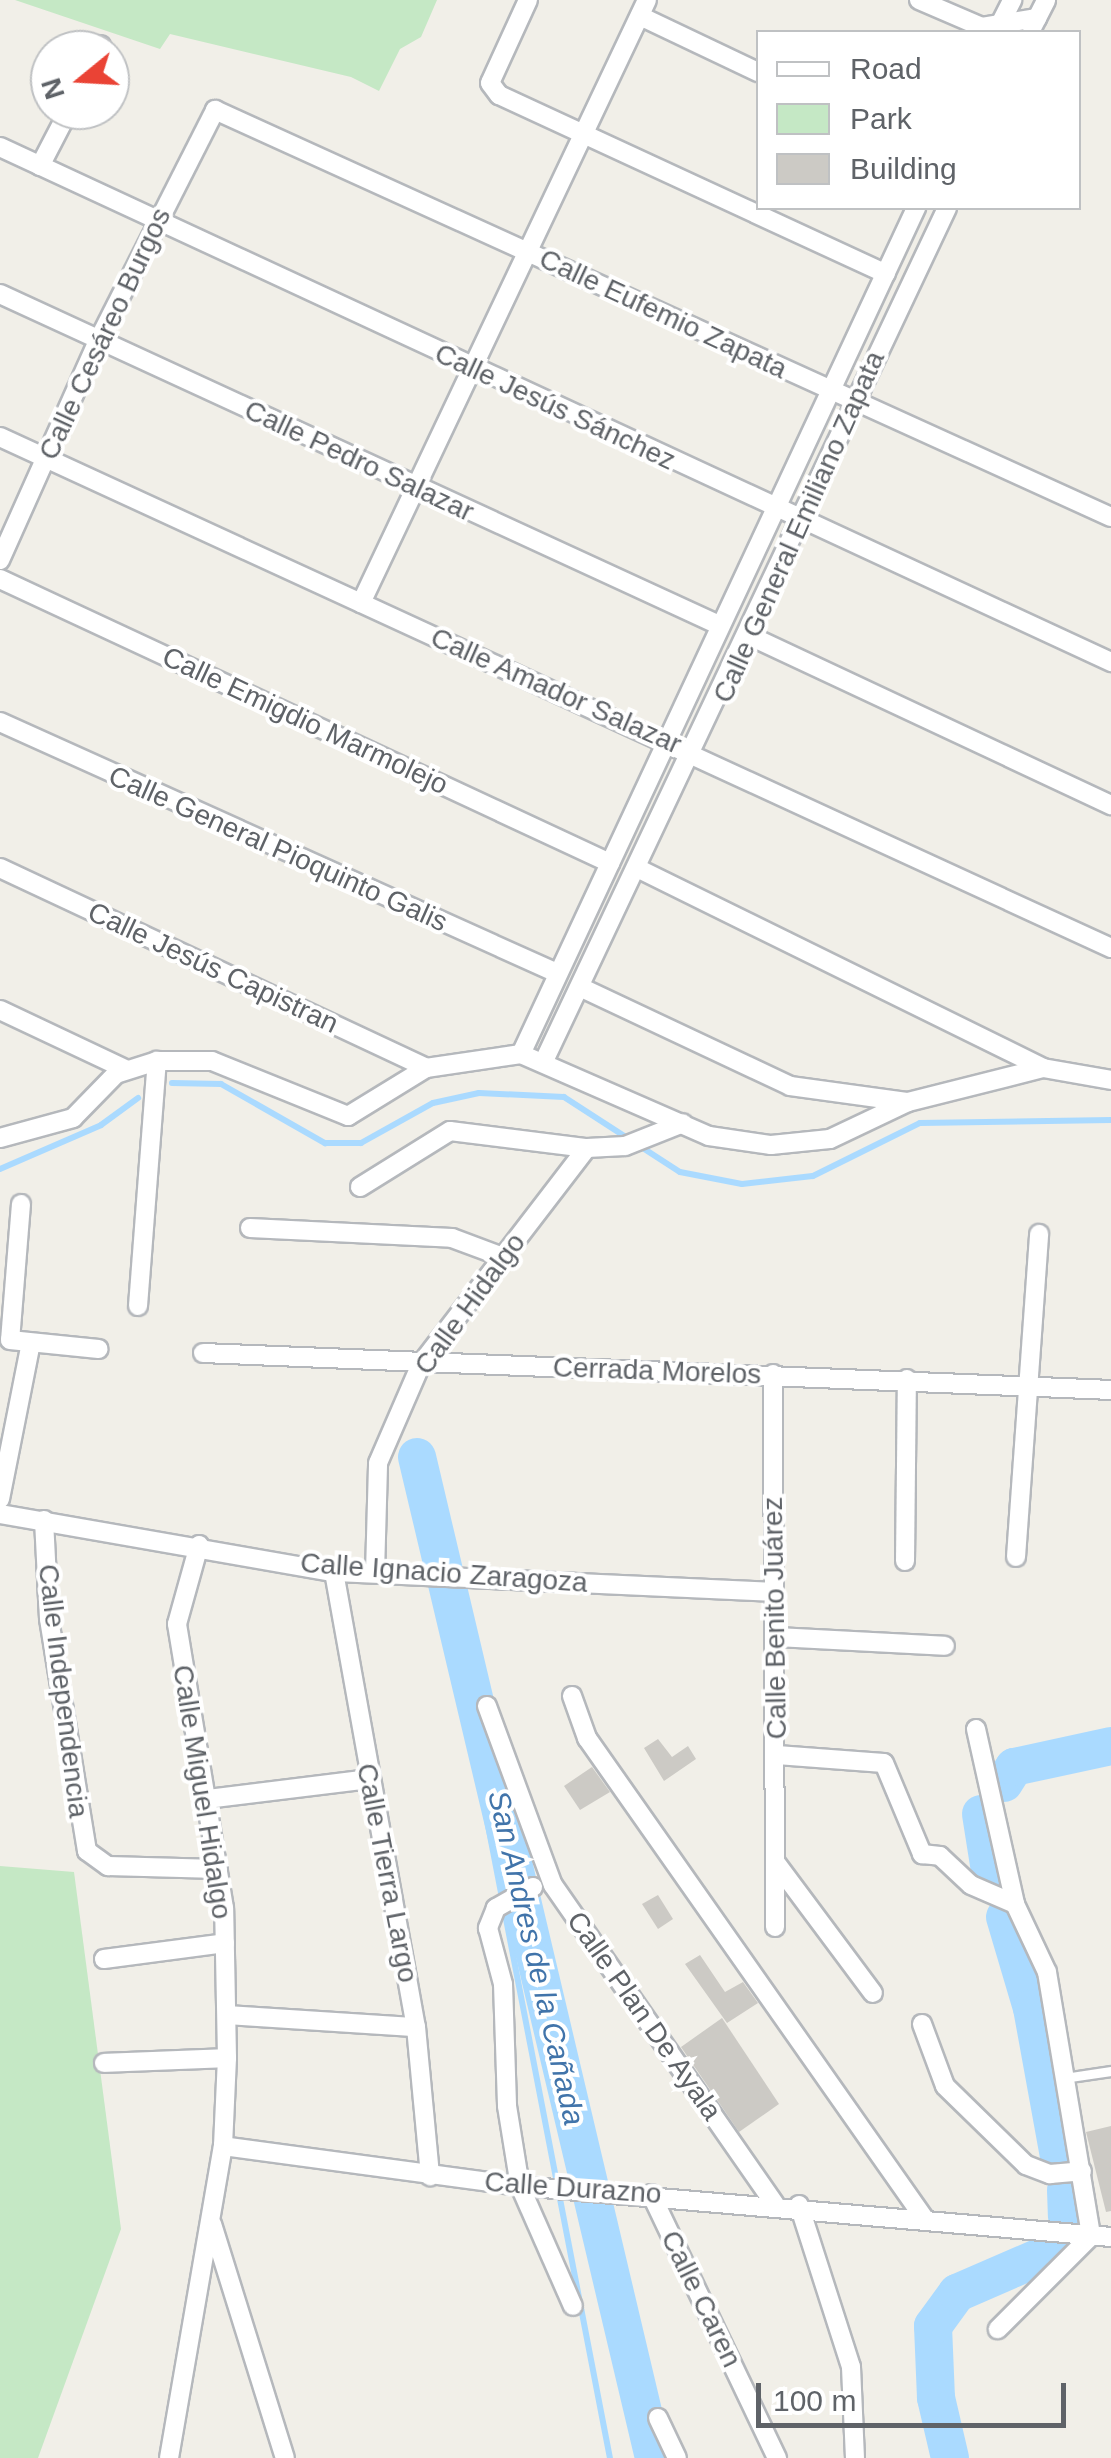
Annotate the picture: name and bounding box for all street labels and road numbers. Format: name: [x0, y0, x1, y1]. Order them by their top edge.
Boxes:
street label: Calle Cesáreo Burgos: [32, 203, 178, 465]
street label: Calle Eufemio Zapata: [534, 242, 792, 386]
street label: Calle Jesús Sánchez: [429, 337, 681, 477]
street label: Calle General Emiliano Zapata: [706, 346, 892, 708]
street label: Calle Pedro Salazar: [239, 393, 479, 529]
street label: Calle Amador Salazar: [425, 620, 687, 762]
street label: Calle Emigdio Marmolejo: [157, 640, 453, 802]
street label: Calle General Pioquinto Galis: [103, 759, 453, 939]
street label: Calle Jesús Capistran: [82, 895, 344, 1041]
street label: Calle Hidalgo: [407, 1227, 533, 1381]
street label: Cerrada Morelos: [552, 1351, 762, 1391]
street label: Calle Benito Juárez: [756, 1496, 794, 1740]
street label: Calle Ignacio Zaragoza: [299, 1546, 589, 1600]
street label: Calle Independencia: [31, 1562, 95, 1820]
street label: Calle Miguel Hidalgo: [165, 1663, 239, 1921]
street label: Calle Tierra Largo: [349, 1760, 425, 1986]
street label: Calle Plan De Ayala: [559, 1905, 729, 2127]
street label: Calle Durazno: [483, 2165, 663, 2211]
street label: Calle Caren: [653, 2225, 749, 2373]

